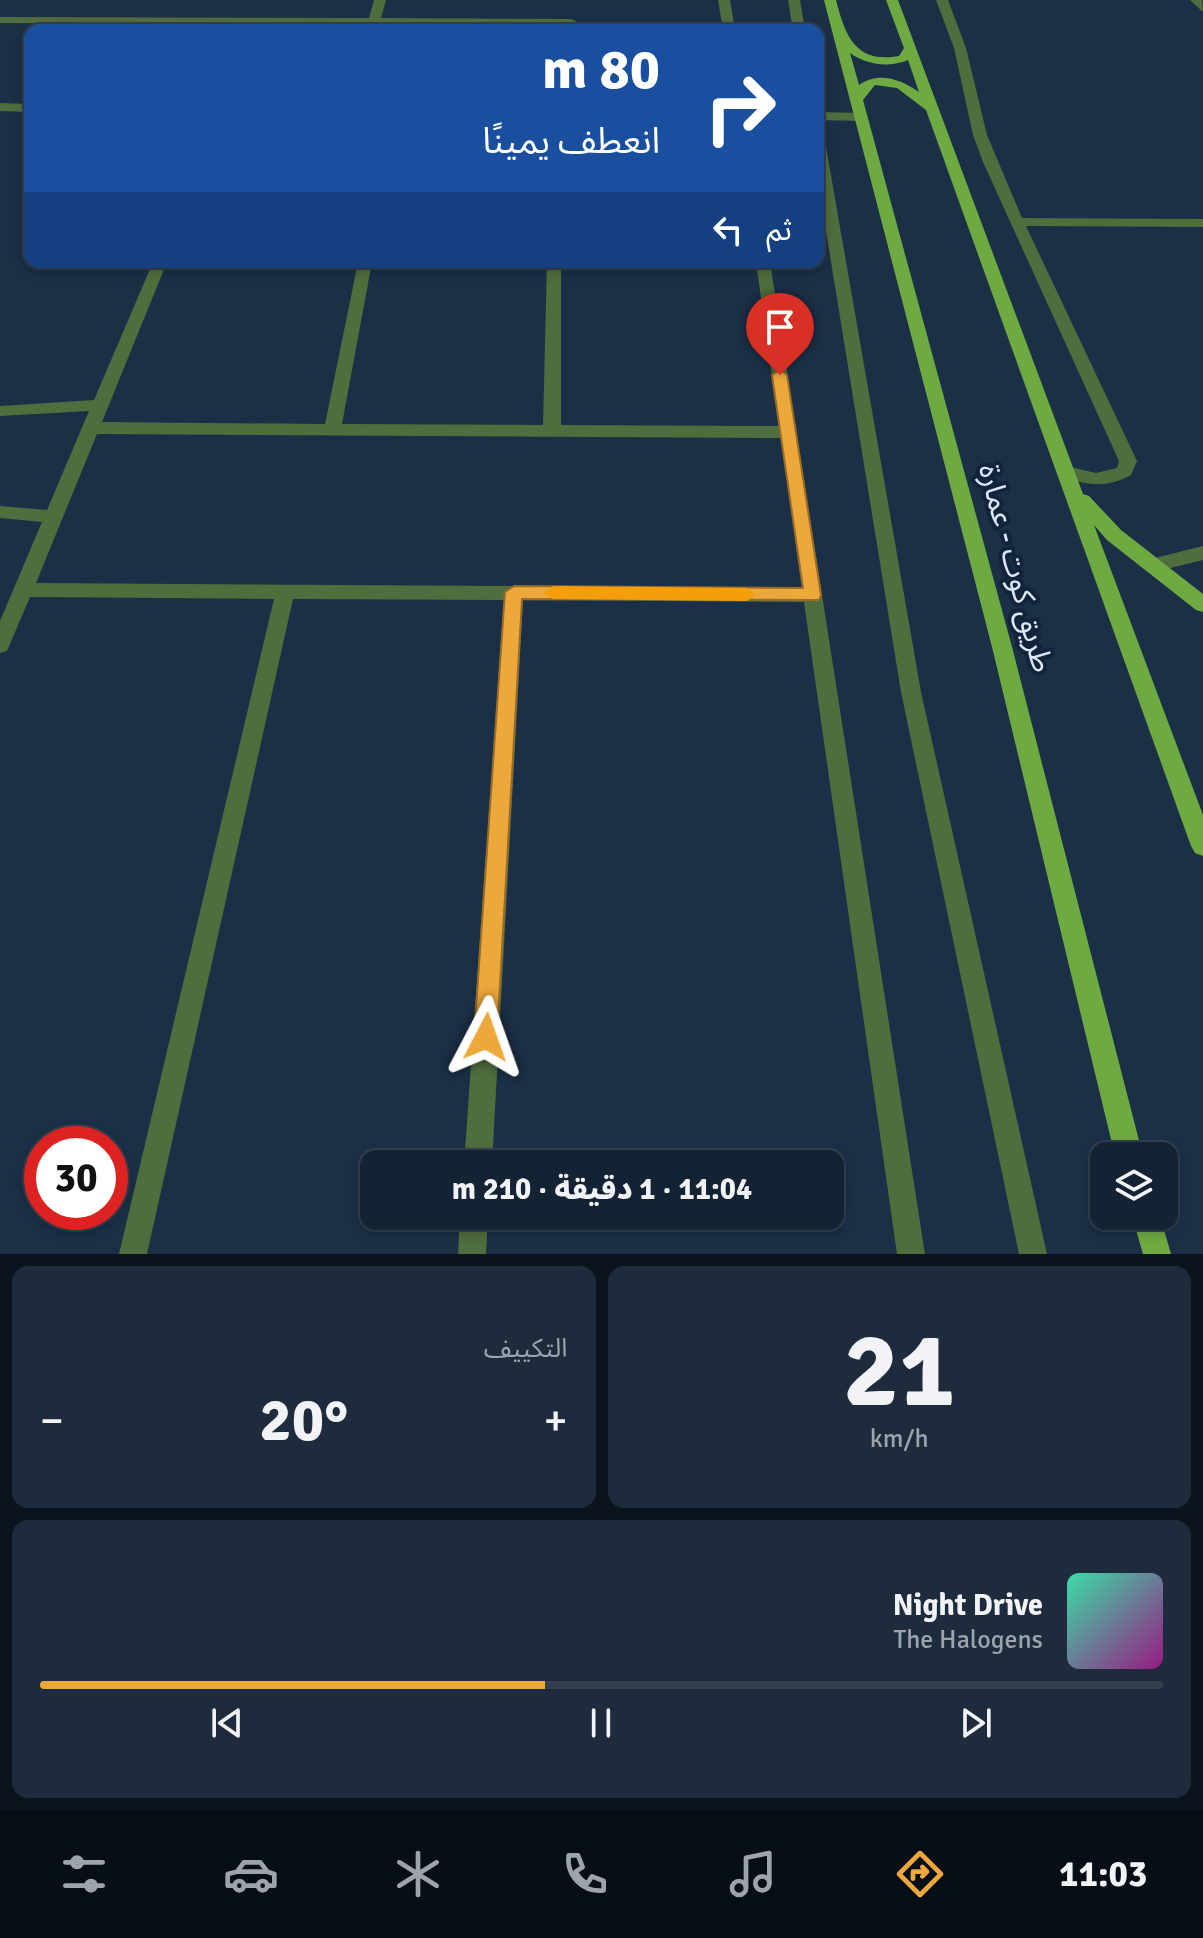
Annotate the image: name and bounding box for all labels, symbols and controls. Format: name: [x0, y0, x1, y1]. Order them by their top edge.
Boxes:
text: 80 m: [542, 35, 660, 104]
icon: right: [688, 56, 792, 160]
text: انعطف يمينًا: [482, 119, 660, 164]
icon: left: [706, 208, 750, 252]
text: ثم: [766, 212, 792, 249]
pin: [746, 293, 814, 375]
icon: arrive: [758, 305, 802, 349]
street label: طريق كوت - عمارة: [970, 460, 1061, 676]
position arrow: [444, 995, 528, 1079]
speed limit sign: 30: [24, 1126, 128, 1230]
map controls: [1090, 1142, 1178, 1230]
button: layers: [1090, 1142, 1178, 1230]
text: 11:04 · 1 دقيقة · 210 m: [452, 1171, 752, 1208]
text: 21: [843, 1307, 955, 1435]
text: التكييف: [484, 1333, 568, 1365]
text: 20°: [259, 1384, 348, 1458]
text: −: [40, 1394, 64, 1448]
text: +: [544, 1394, 568, 1448]
text: km/h: [870, 1423, 929, 1455]
text: Night Drive: [893, 1587, 1043, 1624]
text: The Halogens: [893, 1624, 1043, 1656]
icon: previous: [205, 1701, 249, 1745]
icon: pause: [579, 1701, 623, 1745]
icon: next: [954, 1701, 998, 1745]
icon: filters: [56, 1846, 112, 1902]
icon: car: [223, 1846, 279, 1902]
icon: climate: [390, 1846, 446, 1902]
icon: phone: [557, 1846, 613, 1902]
icon: music: [725, 1846, 781, 1902]
icon: directions: [892, 1846, 948, 1902]
text: 11:03: [1059, 1852, 1147, 1897]

